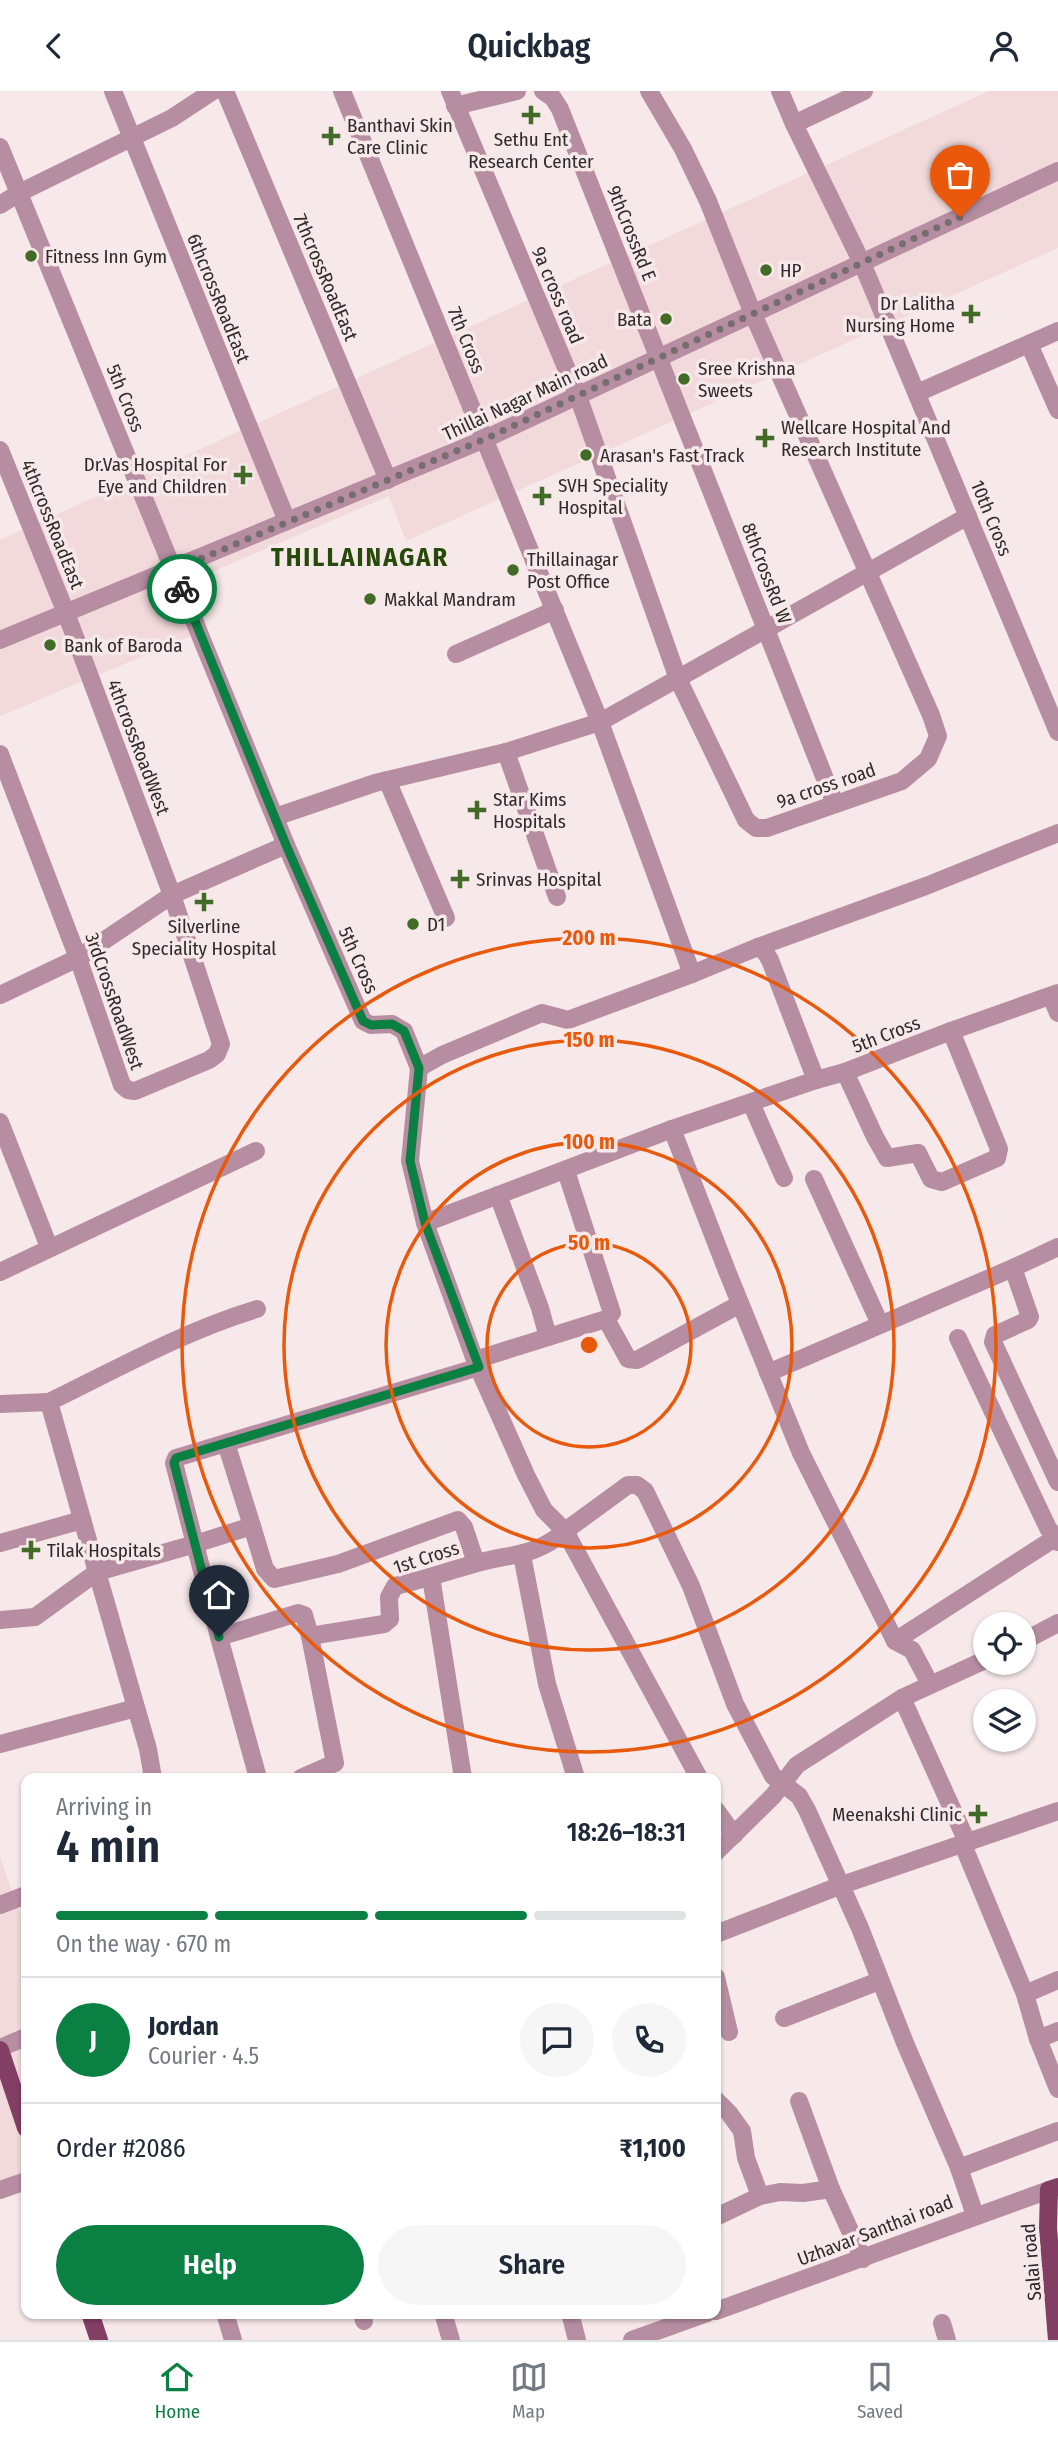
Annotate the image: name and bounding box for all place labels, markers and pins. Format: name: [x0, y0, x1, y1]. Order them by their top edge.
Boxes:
marker: Sethu Ent Research Center: [521, 105, 541, 125]
place label: Banthavi Skin Care Clinic: [347, 114, 453, 159]
marker: Banthavi Skin Care Clinic: [321, 126, 341, 146]
place label: Sethu Ent Research Center: [468, 128, 594, 173]
pin: [930, 145, 990, 217]
place label: Fitness Inn Gym: [45, 245, 167, 268]
marker: Fitness Inn Gym: [23, 248, 39, 264]
place label: HP: [780, 259, 802, 282]
marker: HP: [758, 262, 774, 278]
place label: Dr Lalitha Nursing Home: [845, 292, 955, 337]
marker: Dr Lalitha Nursing Home: [961, 304, 981, 324]
place label: Bata: [617, 308, 652, 331]
marker: Bata: [658, 311, 674, 327]
place label: Sree Krishna Sweets: [698, 357, 796, 402]
marker: Sree Krishna Sweets: [676, 371, 692, 387]
place label: Wellcare Hospital And Research Institute: [781, 416, 951, 461]
marker: Wellcare Hospital And Research Institute: [755, 428, 775, 448]
place label: Arasan's Fast Track: [600, 444, 744, 467]
marker: Arasan's Fast Track: [578, 447, 594, 463]
place label: Dr.Vas Hospital For Eye and Children: [84, 453, 227, 498]
marker: Dr.Vas Hospital For Eye and Children: [233, 465, 253, 485]
place label: SVH Speciality Hospital: [558, 474, 669, 519]
marker: SVH Speciality Hospital: [532, 486, 552, 506]
place label: Thillainagar Post Office: [527, 548, 619, 593]
marker: Thillainagar Post Office: [505, 562, 521, 578]
place label: Makkal Mandram: [384, 588, 516, 611]
marker: Makkal Mandram: [362, 591, 378, 607]
place label: Bank of Baroda: [64, 634, 183, 657]
marker: Bank of Baroda: [42, 637, 58, 653]
place label: Star Kims Hospitals: [493, 788, 566, 833]
marker: Star Kims Hospitals: [467, 800, 487, 820]
place label: Srinvas Hospital: [476, 868, 601, 891]
marker: Srinvas Hospital: [450, 869, 470, 889]
marker: Silverline Speciality Hospital: [194, 892, 214, 912]
place label: D1: [427, 913, 445, 936]
place label: Silverline Speciality Hospital: [132, 915, 276, 960]
marker: D1: [405, 916, 421, 932]
centre of rings: [577, 1333, 601, 1357]
place label: Tilak Hospitals: [47, 1539, 161, 1562]
marker: Tilak Hospitals: [21, 1540, 41, 1560]
pin: [189, 1565, 249, 1637]
place label: Meenakshi Clinic: [832, 1803, 962, 1826]
marker: Meenakshi Clinic: [968, 1804, 988, 1824]

